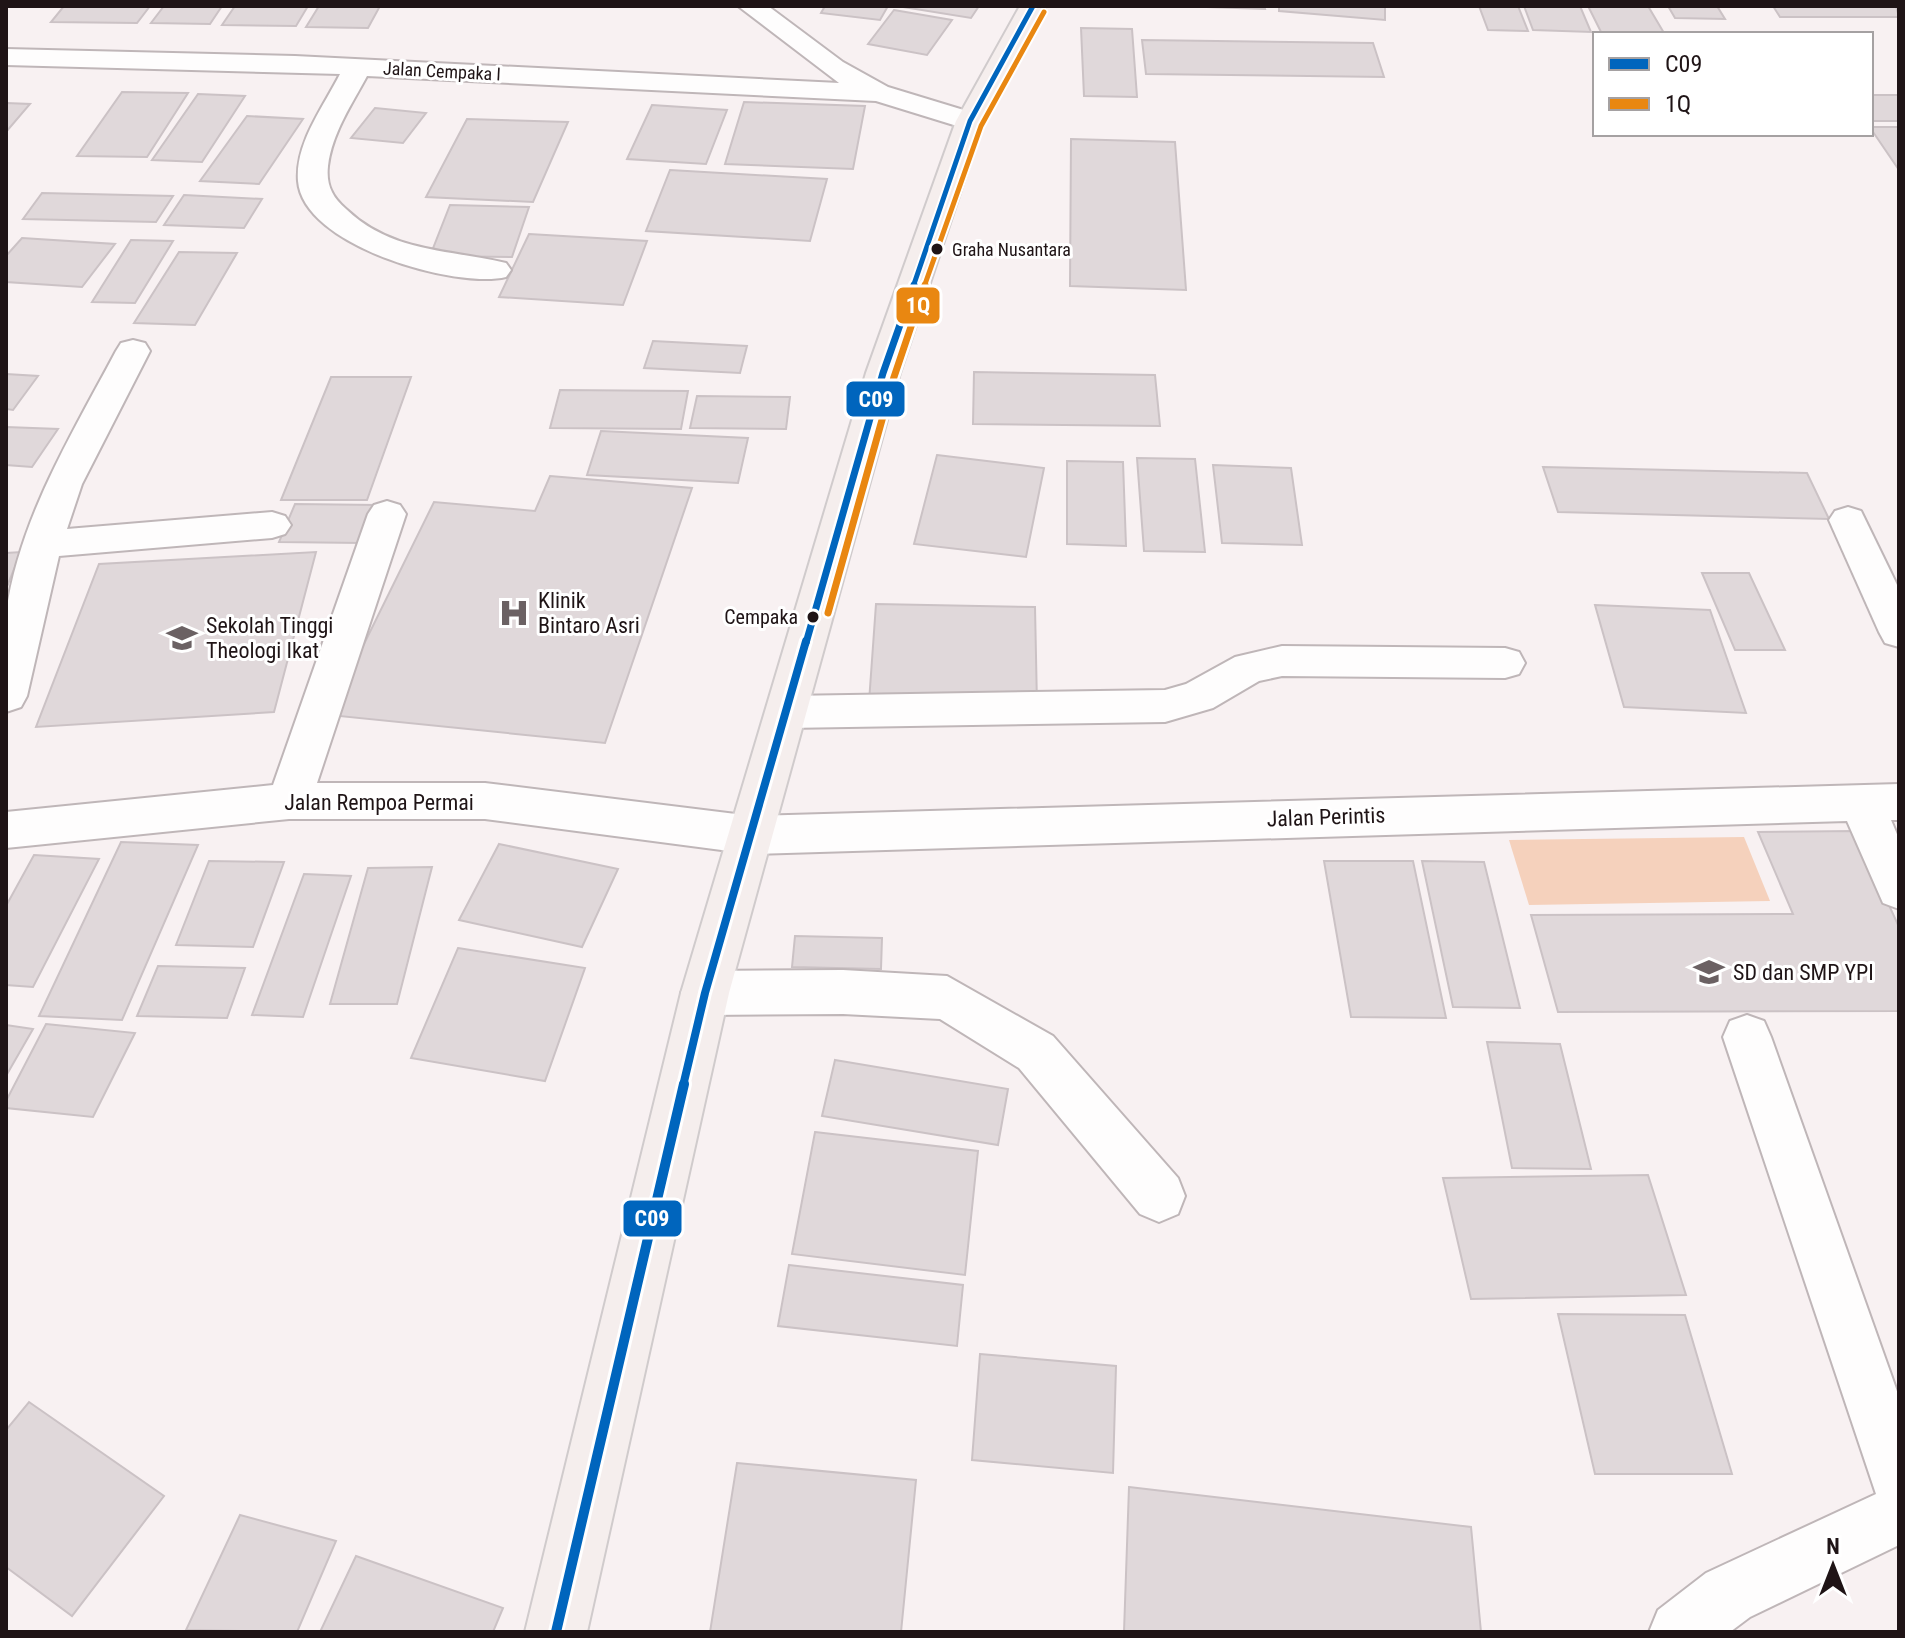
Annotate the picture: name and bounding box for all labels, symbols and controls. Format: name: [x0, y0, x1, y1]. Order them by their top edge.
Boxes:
legend: [1593, 32, 1873, 136]
text: C09: [1665, 50, 1702, 78]
street label: Jalan Cempaka I: [383, 57, 501, 85]
text: 1Q: [1665, 90, 1691, 118]
place label: Graha Nusantara: [952, 239, 1071, 260]
marker: Graha Nusantara: [929, 241, 945, 257]
line badge: 1Q: [895, 286, 941, 325]
text: 1Q: [906, 293, 930, 318]
line badge: C09: [845, 380, 906, 418]
text: C09: [859, 387, 893, 412]
place label: Klinik Bintaro Asri: [538, 588, 640, 638]
hospital icon: Klinik Bintaro Asri: [497, 596, 531, 630]
place label: Cempaka: [724, 605, 798, 629]
marker: Cempaka: [805, 609, 821, 625]
place label: Sekolah Tinggi Theologi Ikat: [206, 613, 333, 663]
school or university icon: Sekolah Tinggi Theologi Ikat: [165, 621, 199, 655]
street label: Jalan Rempoa Permai: [284, 790, 474, 815]
street label: Jalan Perintis: [1266, 802, 1386, 832]
school or university icon: SD dan SMP YPI: [1692, 955, 1726, 989]
place label: SD dan SMP YPI: [1733, 960, 1874, 985]
line badge: C09: [622, 1199, 683, 1238]
text: C09: [635, 1206, 669, 1231]
north arrow: [1793, 1526, 1873, 1606]
text: N: [1826, 1534, 1840, 1559]

